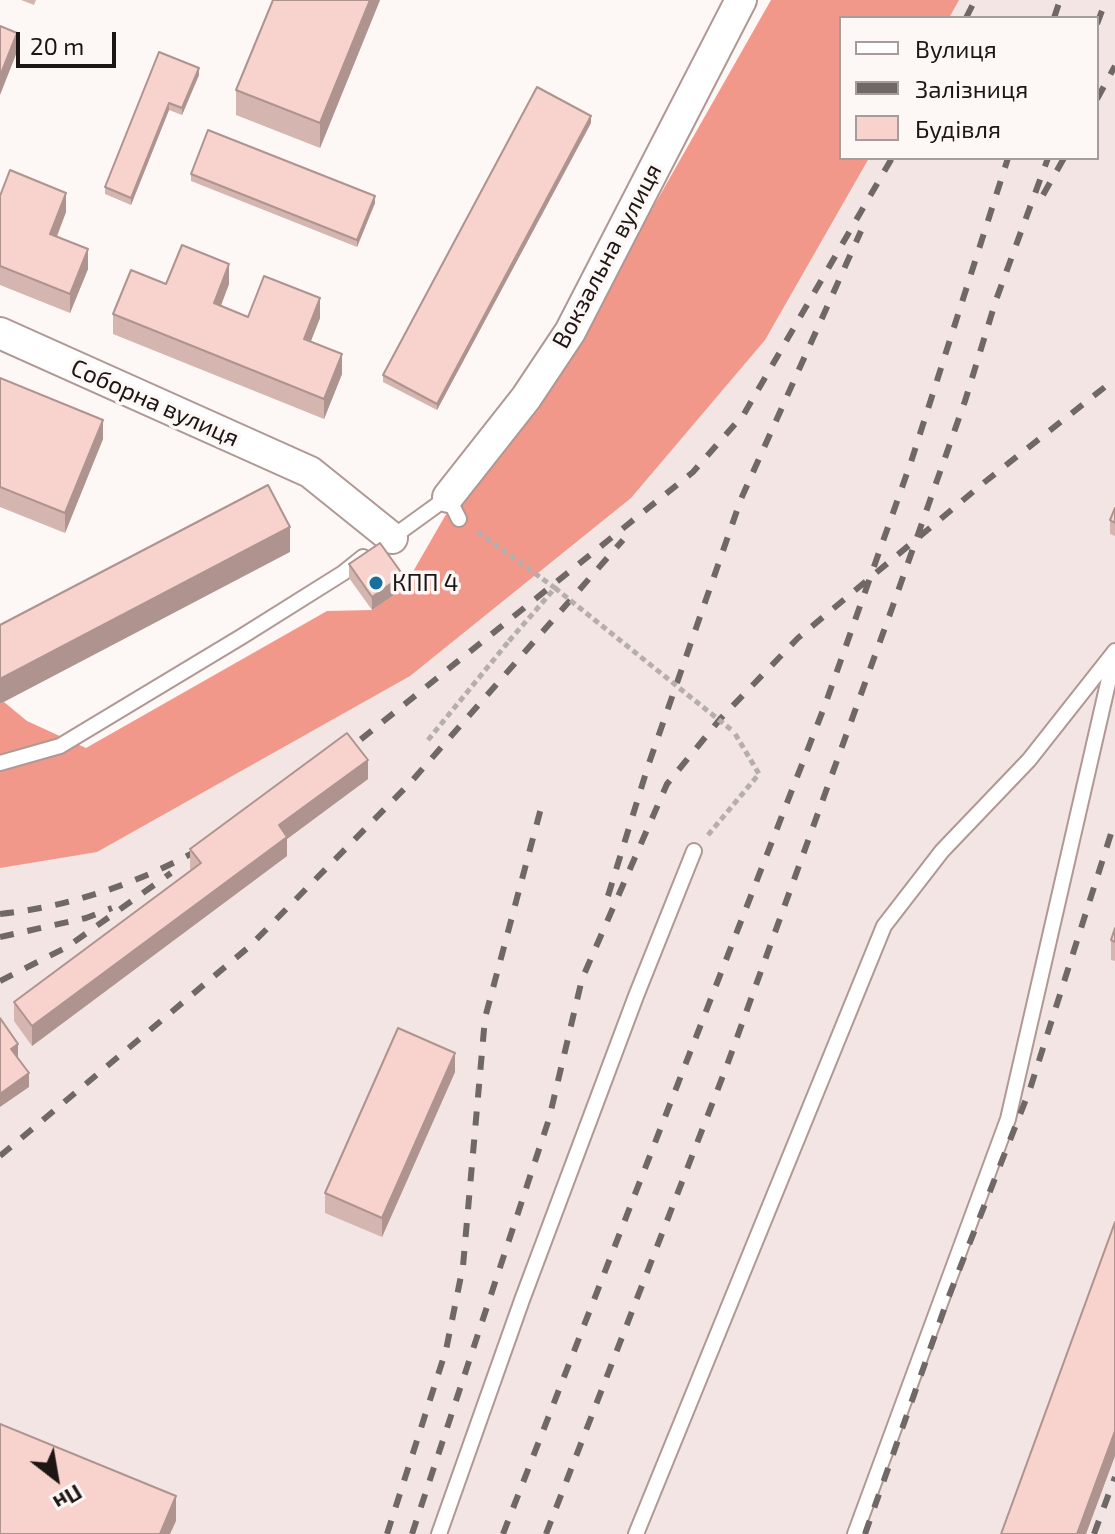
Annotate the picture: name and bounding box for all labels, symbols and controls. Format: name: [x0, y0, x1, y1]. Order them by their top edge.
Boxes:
scale bar: [20, 16, 120, 66]
legend: [839, 16, 1099, 160]
text: 20 m: [30, 31, 84, 60]
text: Вулиця: [915, 34, 997, 63]
text: Залізниця: [915, 74, 1028, 103]
text: Будівля: [915, 114, 1001, 143]
street label: Вокзальна вулиця: [546, 159, 668, 353]
street label: Соборна вулиця: [66, 353, 244, 453]
place label: КПП 4: [392, 569, 459, 597]
marker: КПП 4: [367, 574, 385, 592]
north arrow: [16, 1438, 96, 1518]
text: Пн: [49, 1480, 87, 1517]

